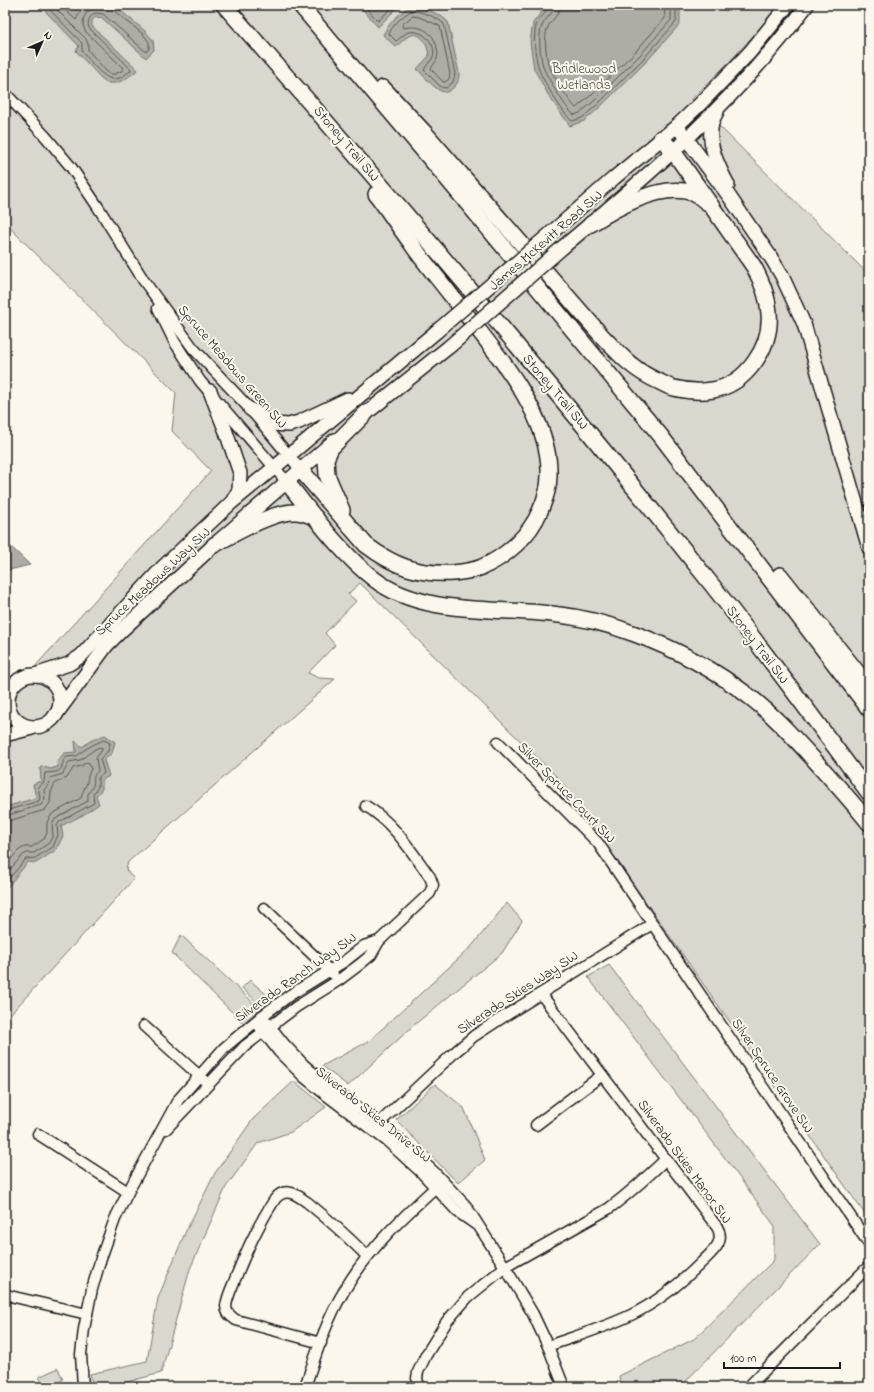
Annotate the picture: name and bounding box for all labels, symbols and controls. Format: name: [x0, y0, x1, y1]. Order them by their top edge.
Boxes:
north arrow: [22, 22, 62, 62]
text: N: [40, 27, 57, 44]
park label: Bridlewood Wetlands: [551, 59, 616, 96]
street label: Stoney Trail SW: [307, 101, 384, 187]
street label: James McKevitt Road SW: [485, 186, 608, 296]
street label: Spruce Meadows Green SW: [172, 300, 292, 434]
street label: Stoney Trail SW: [516, 349, 593, 435]
street label: Spruce Meadows Way SW: [90, 522, 216, 642]
street label: Stoney Trail SW: [720, 601, 794, 689]
street label: Silver Spruce Court SW: [512, 738, 620, 849]
street label: Silverado Ranch Way SW: [231, 928, 362, 1029]
street label: Silverado Skies Way SW: [453, 946, 583, 1041]
street label: Silver Spruce Grove SW: [726, 1014, 818, 1138]
street label: Silverado Skies Drive SW: [311, 1062, 436, 1168]
street label: Silverado Skies Manor SW: [632, 1096, 736, 1229]
scale bar: [724, 1344, 840, 1370]
text: 100 m: [730, 1350, 757, 1368]

